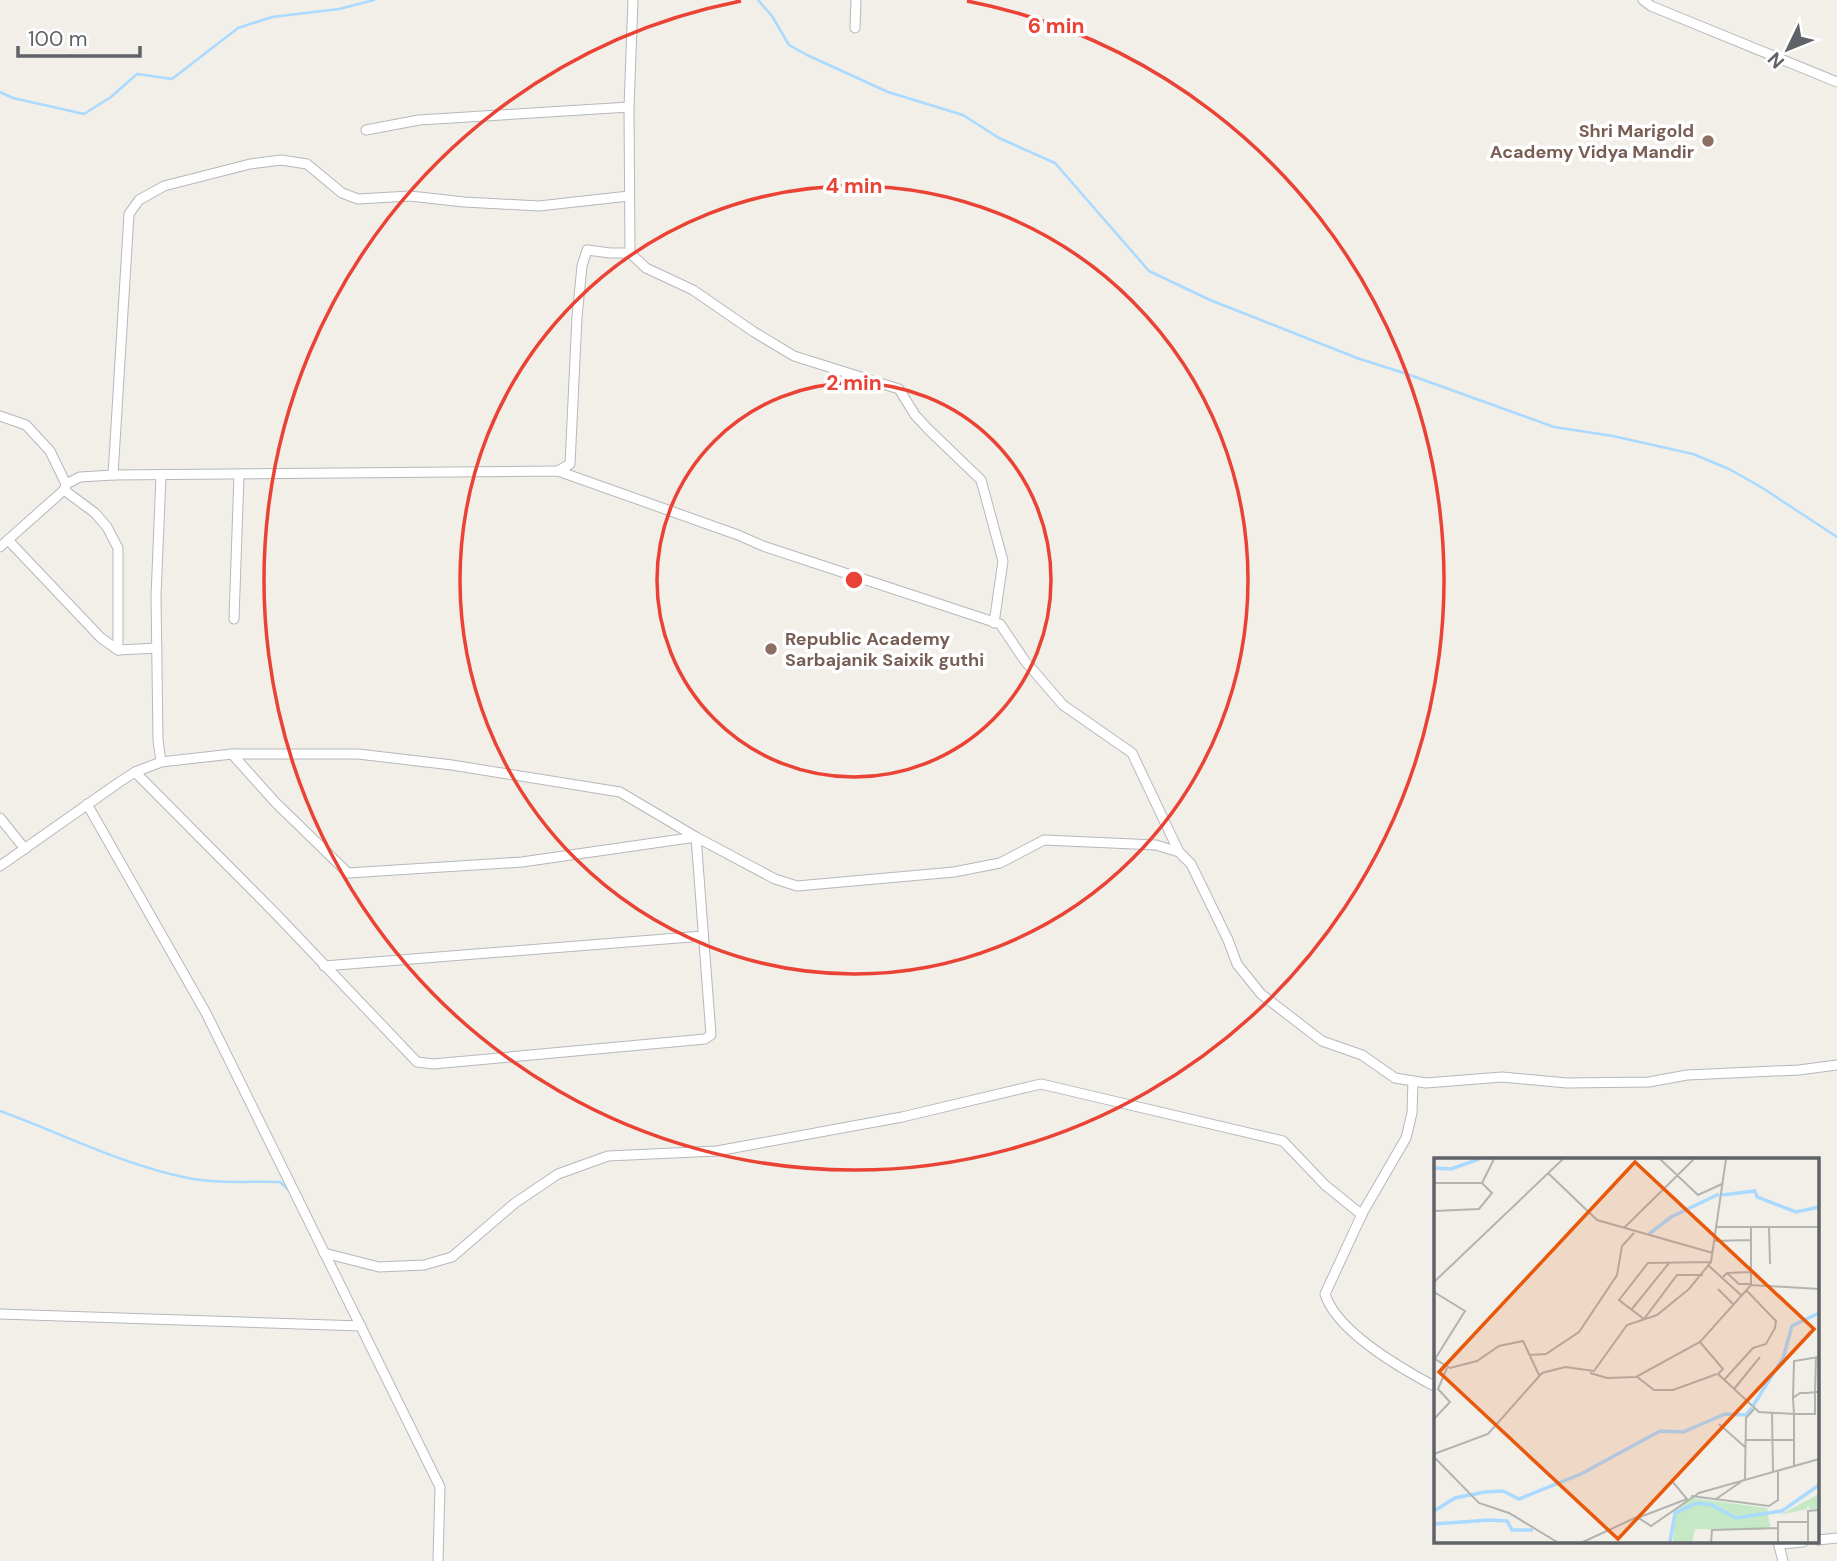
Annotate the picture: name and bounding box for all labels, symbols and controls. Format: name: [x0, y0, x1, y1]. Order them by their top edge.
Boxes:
text: 6 min: [1028, 12, 1084, 40]
scale bar: [18, 14, 140, 58]
north arrow: [1753, 14, 1823, 84]
text: 100 m: [28, 25, 88, 53]
text: N: [1762, 47, 1790, 74]
place label: Shri Marigold Academy Vidya Mandir: [1490, 119, 1694, 164]
marker: Shri Marigold Academy Vidya Mandir: [1700, 133, 1716, 149]
text: 4 min: [825, 172, 883, 200]
text: 2 min: [826, 369, 882, 397]
centre of rings: [842, 568, 866, 592]
place label: Republic Academy Sarbajanik Saixik guthi: [785, 627, 984, 672]
marker: Republic Academy Sarbajanik Saixik guthi: [763, 641, 779, 657]
inset map: [1434, 1158, 1820, 1544]

